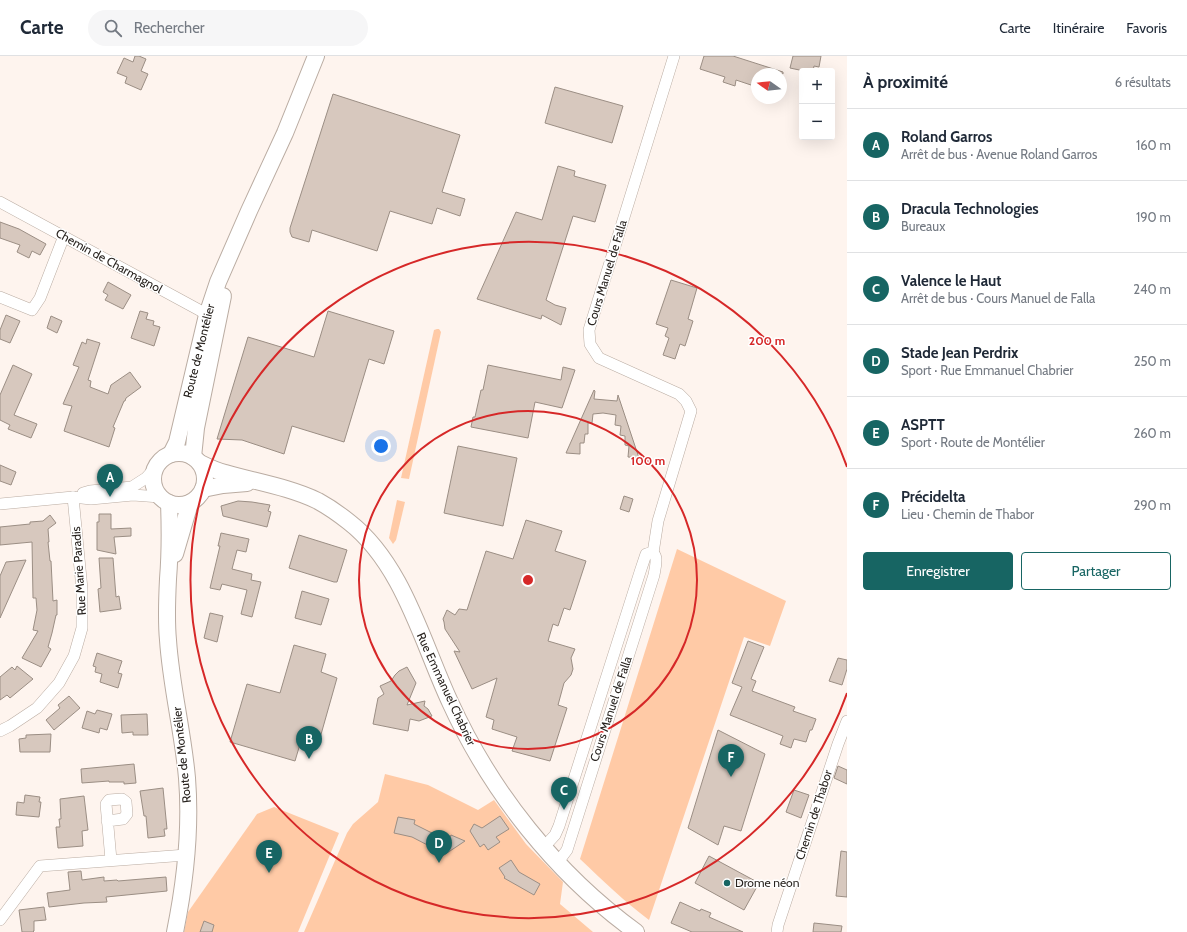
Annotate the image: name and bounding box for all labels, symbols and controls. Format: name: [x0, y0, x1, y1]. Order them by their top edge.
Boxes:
search box: [88, 10, 368, 46]
text: Carte: [20, 16, 64, 39]
icon: search: [102, 17, 124, 39]
text: Rechercher: [134, 19, 205, 37]
text: Carte: [999, 19, 1031, 37]
text: Itinéraire: [1053, 19, 1104, 37]
text: Favoris: [1126, 19, 1167, 37]
north arrow: [751, 68, 787, 104]
map controls: [799, 68, 835, 140]
button: +: [799, 68, 835, 104]
text: À proximité: [863, 72, 948, 92]
text: 6 résultats: [1115, 74, 1171, 90]
button: −: [799, 104, 835, 140]
text: Roland Garros: [901, 128, 992, 146]
text: A: [872, 137, 880, 153]
text: 160 m: [1136, 137, 1171, 153]
text: Arrêt de bus · Avenue Roland Garros: [901, 146, 1097, 162]
text: Dracula Technologies: [901, 200, 1039, 218]
text: B: [872, 209, 880, 225]
text: 190 m: [1136, 209, 1171, 225]
street label: Cours Manuel de Falla: [583, 218, 630, 328]
text: Bureaux: [901, 218, 945, 234]
street label: Chemin de Charmagnol: [53, 225, 165, 296]
text: Valence le Haut: [901, 272, 1002, 290]
text: C: [872, 281, 880, 297]
text: 240 m: [1133, 281, 1171, 297]
text: Arrêt de bus · Cours Manuel de Falla: [901, 290, 1095, 306]
street label: Route de Montélier: [180, 302, 218, 400]
text: 200 m: [749, 333, 785, 348]
text: Stade Jean Perdrix: [901, 344, 1018, 362]
text: D: [871, 353, 881, 369]
text: 250 m: [1134, 353, 1171, 369]
text: Sport · Rue Emmanuel Chabrier: [901, 362, 1073, 378]
text: ASPTT: [901, 416, 945, 434]
text: E: [872, 425, 880, 441]
text: 260 m: [1133, 425, 1171, 441]
text: Sport · Route de Montélier: [901, 434, 1045, 450]
your location: [371, 436, 391, 456]
text: 100 m: [631, 453, 665, 468]
pin: A: [97, 464, 123, 497]
text: Précidelta: [901, 488, 966, 506]
text: F: [873, 497, 879, 513]
text: 290 m: [1133, 497, 1171, 513]
text: Lieu · Chemin de Thabor: [901, 506, 1034, 522]
street label: Rue Marie Paradis: [68, 526, 89, 616]
button: Enregistrer: [863, 552, 1013, 590]
button: Partager: [1021, 552, 1171, 590]
centre of rings: [521, 573, 535, 587]
street label: Rue Emmanuel Chabrier: [414, 630, 479, 748]
street label: Cours Manuel de Falla: [586, 654, 635, 763]
street label: Route de Montélier: [169, 706, 194, 804]
pin: B: [296, 726, 322, 759]
pin: F: [718, 744, 744, 777]
street label: Chemin de Thabor: [792, 768, 835, 862]
pin: C: [551, 777, 577, 810]
pin: D: [426, 830, 452, 863]
pin: E: [256, 840, 282, 873]
place label: Drome néon: [735, 875, 800, 890]
marker: Drome néon: [722, 878, 732, 888]

